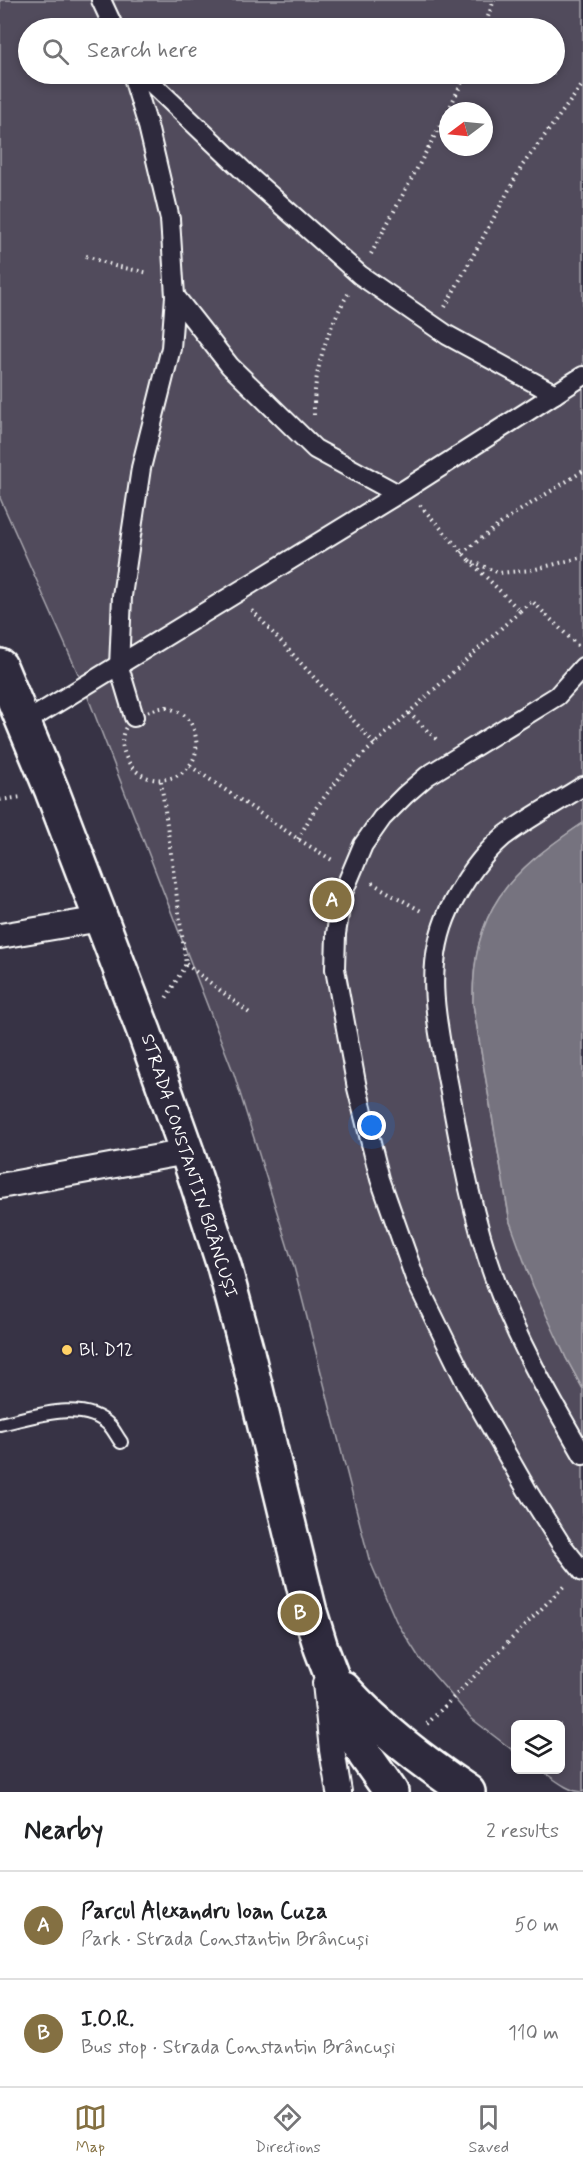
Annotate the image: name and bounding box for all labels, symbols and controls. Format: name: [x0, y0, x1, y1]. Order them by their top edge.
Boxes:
search box: [18, 18, 565, 84]
icon: search: [39, 35, 72, 68]
text: Search here: [87, 37, 198, 65]
north arrow: [439, 102, 493, 156]
pin: A: [312, 878, 352, 922]
street label: STRADA CONSTANTIN BRÂNCUȘI: [135, 1031, 243, 1301]
your location: [357, 1111, 386, 1140]
place label: Bl. D12: [79, 1338, 133, 1362]
marker: Bl. D12: [60, 1343, 74, 1357]
pin: B: [280, 1590, 320, 1636]
map controls: [511, 1720, 565, 1774]
button: layers: [511, 1720, 565, 1774]
text: Nearby: [24, 1814, 103, 1848]
text: 2 results: [486, 1818, 559, 1845]
text: Parcul Alexandru Ioan Cuza: [81, 1898, 328, 1926]
text: A: [37, 1912, 50, 1939]
text: 50 m: [514, 1912, 559, 1939]
text: Park · Strada Constantin Brâncuși: [81, 1926, 369, 1953]
text: I.O.R.: [81, 2006, 134, 2034]
text: B: [37, 2020, 50, 2047]
text: 110 m: [508, 2020, 559, 2047]
text: Bus stop · Strada Constantin Brâncuși: [81, 2034, 395, 2061]
tab: Map: [74, 2101, 107, 2158]
tab: Directions: [255, 2101, 321, 2158]
tab: Saved: [469, 2101, 509, 2158]

